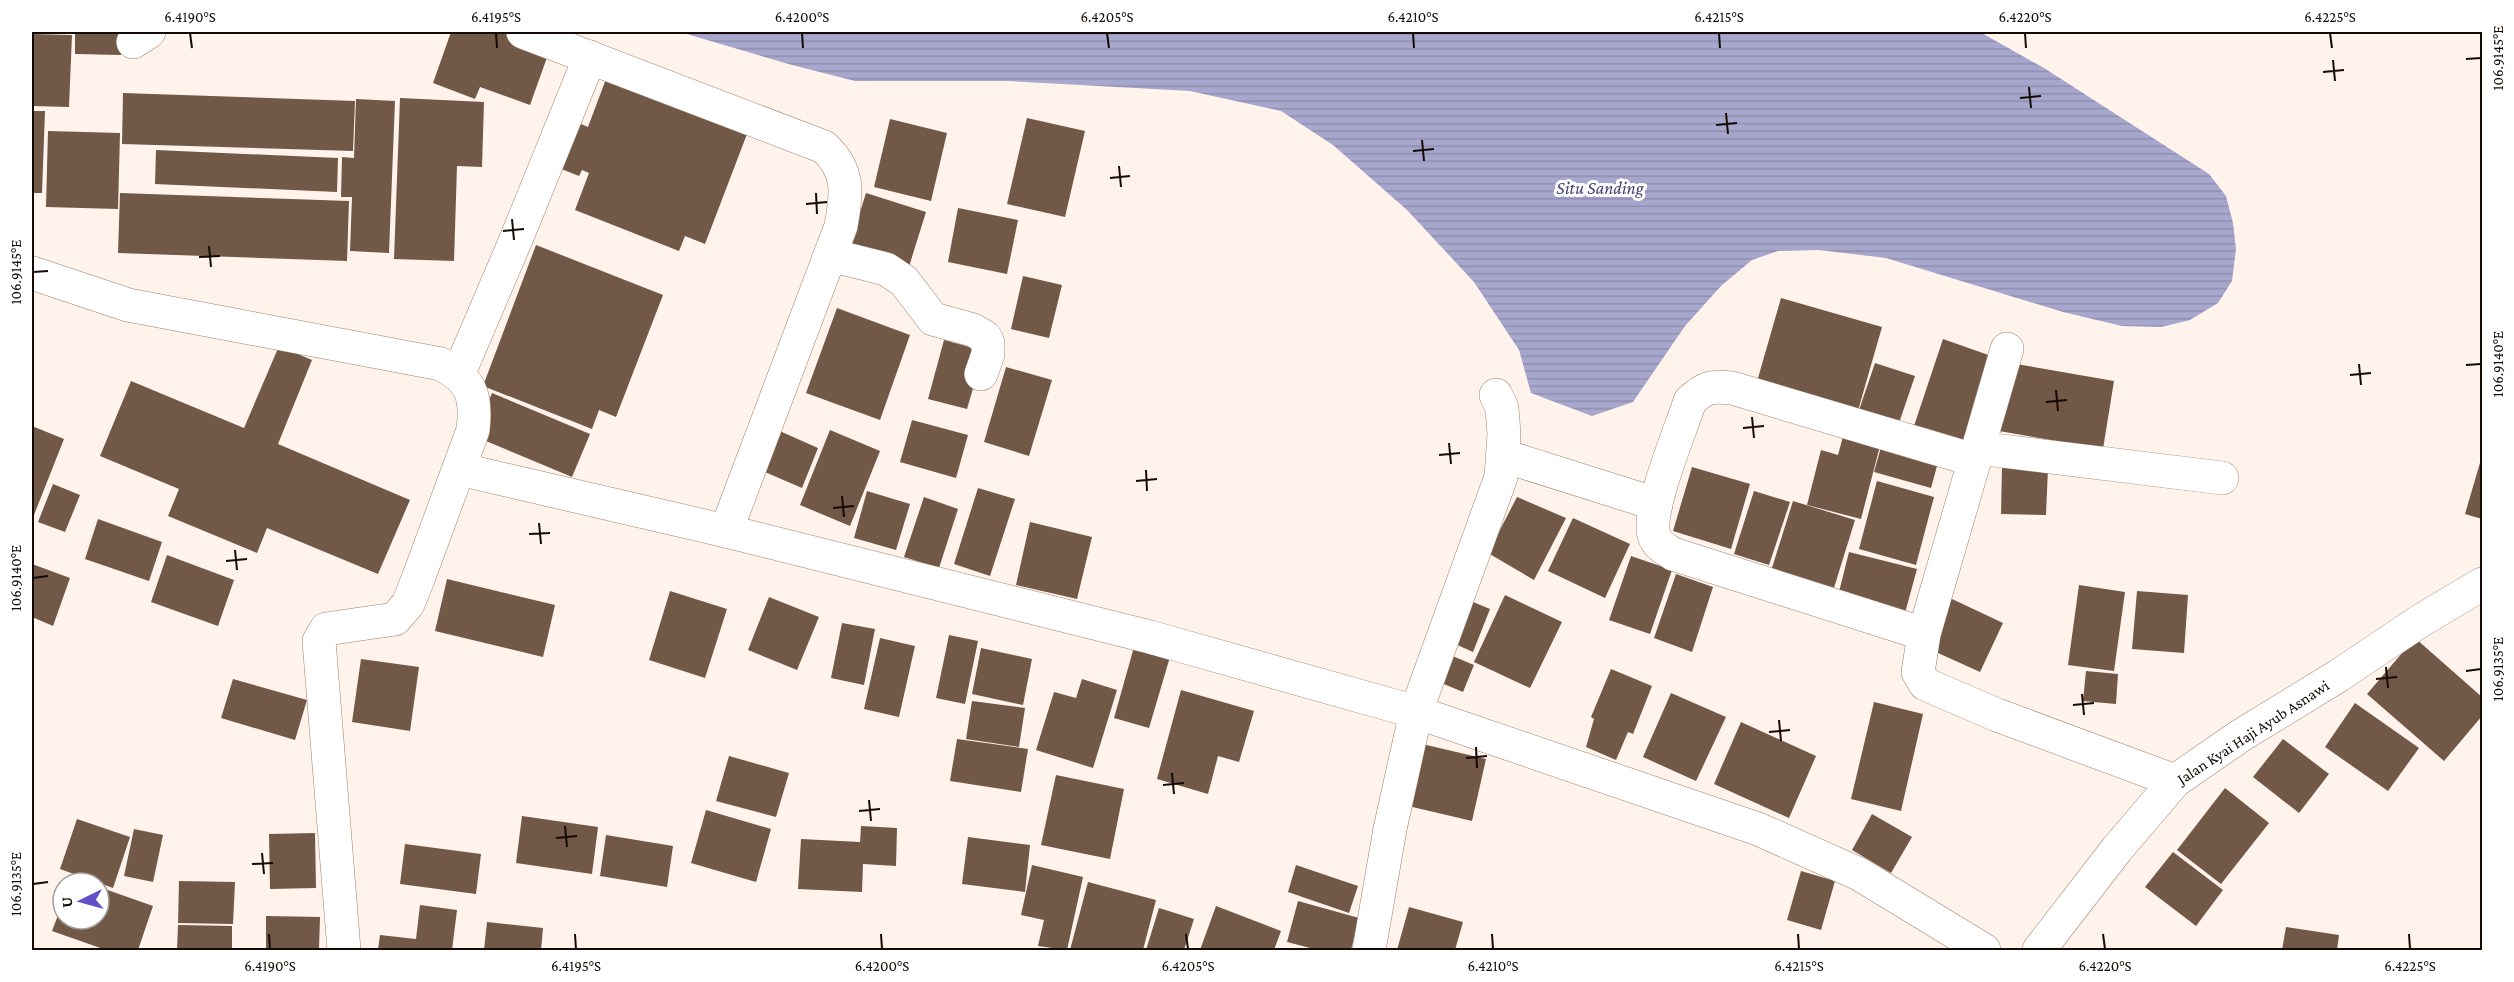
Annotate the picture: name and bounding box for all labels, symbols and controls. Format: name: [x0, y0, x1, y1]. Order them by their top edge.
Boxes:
text: 6.4190°S: [164, 9, 216, 25]
text: 6.4195°S: [471, 9, 521, 25]
text: 6.4200°S: [775, 9, 829, 25]
text: 6.4205°S: [1081, 9, 1133, 25]
text: 6.4210°S: [1388, 9, 1438, 25]
text: 6.4215°S: [1694, 9, 1744, 25]
text: 6.4220°S: [1998, 9, 2052, 25]
text: 6.4225°S: [2304, 9, 2356, 25]
text: 106.9145°E: [2490, 26, 2506, 90]
water label: Situ Sanding: [1556, 178, 1645, 198]
text: 106.9145°E: [8, 240, 24, 304]
text: 106.9140°E: [2490, 331, 2506, 397]
text: 106.9140°E: [8, 545, 24, 611]
text: 106.9135°E: [2490, 637, 2506, 701]
street label: Jalan Kyai Haji Ayub Asnawi: [2172, 676, 2333, 789]
text: 106.9135°E: [8, 852, 24, 916]
north arrow: [51, 871, 111, 931]
text: U: [58, 896, 76, 908]
text: 6.4190°S: [244, 958, 296, 974]
text: 6.4195°S: [551, 958, 601, 974]
text: 6.4200°S: [855, 958, 909, 974]
text: 6.4205°S: [1162, 958, 1214, 974]
text: 6.4210°S: [1468, 958, 1518, 974]
text: 6.4215°S: [1774, 958, 1824, 974]
text: 6.4220°S: [2078, 958, 2132, 974]
text: 6.4225°S: [2384, 958, 2436, 974]

